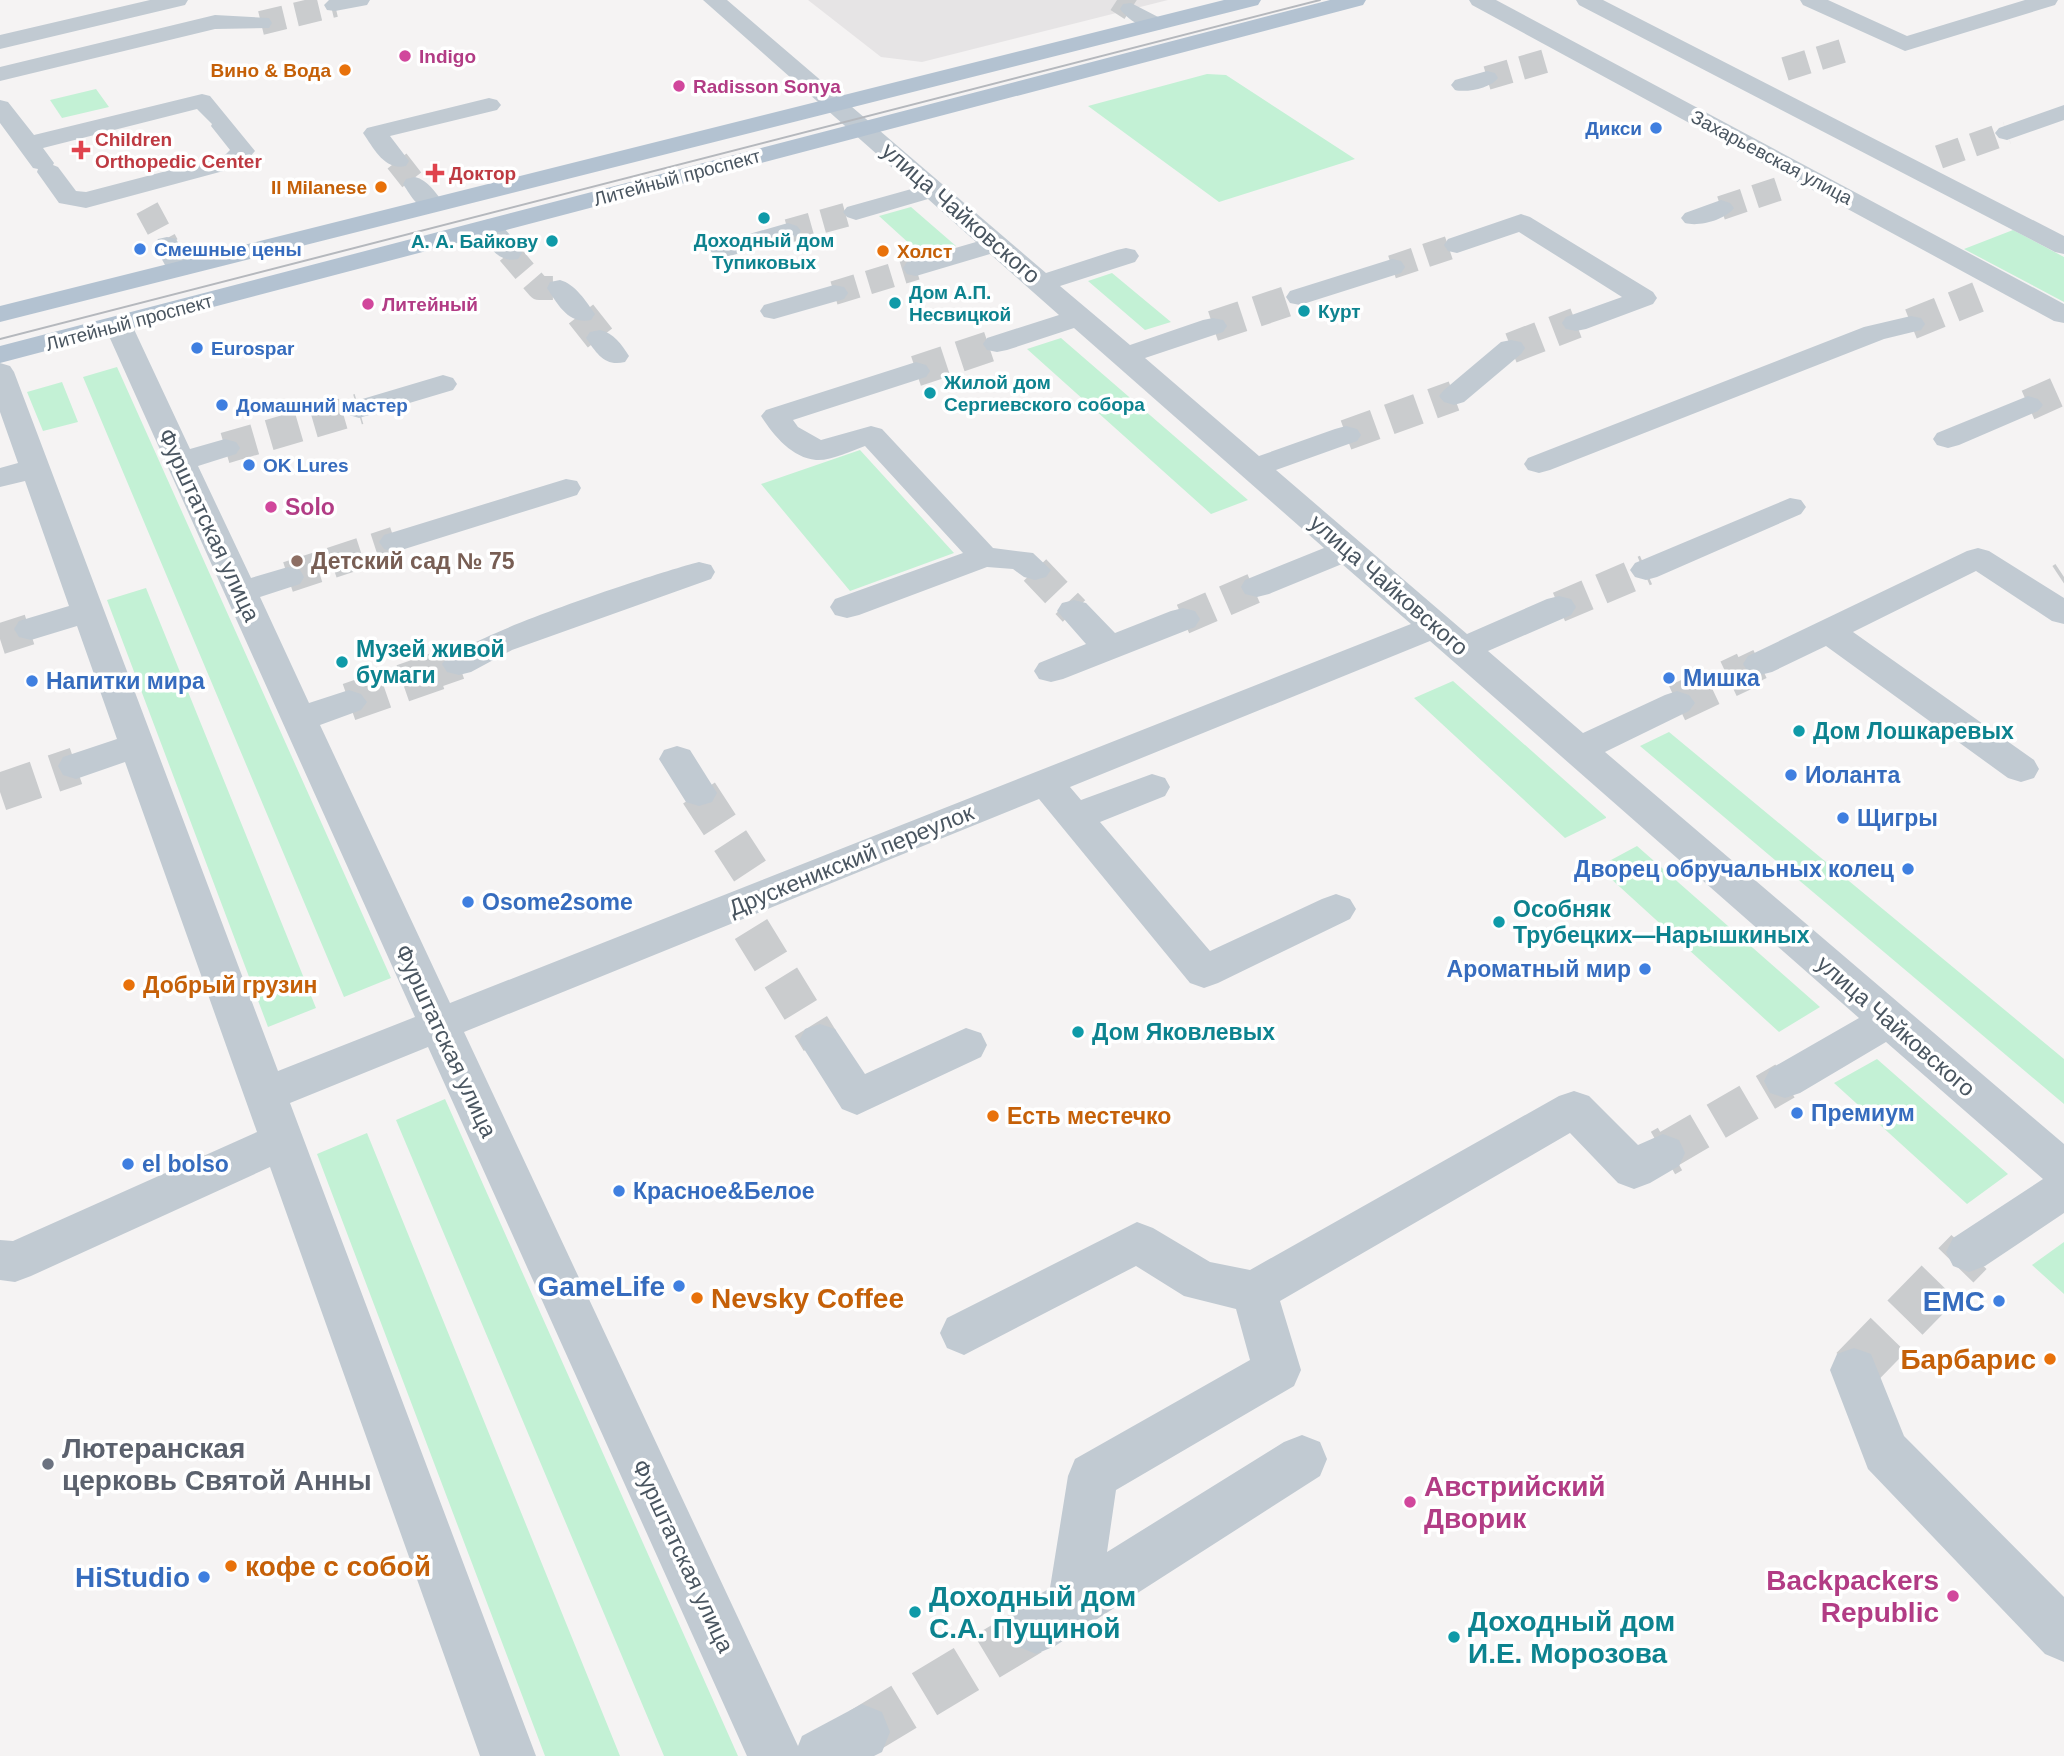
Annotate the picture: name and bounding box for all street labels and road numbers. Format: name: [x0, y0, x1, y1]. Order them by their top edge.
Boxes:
street label: Захарьевская улица: [1688, 106, 1856, 209]
street label: улица Чайковского: [877, 137, 1045, 289]
street label: Литейный проспект: [591, 145, 763, 210]
street label: Литейный проспект: [43, 290, 215, 355]
street label: Фурштатская улица: [153, 424, 265, 626]
street label: улица Чайковского: [1305, 509, 1473, 661]
street label: Друскеникский переулок: [725, 799, 978, 921]
street label: Фурштатская улица: [390, 940, 502, 1142]
street label: улица Чайковского: [1812, 950, 1980, 1102]
street label: Фурштатская улица: [627, 1455, 739, 1657]

